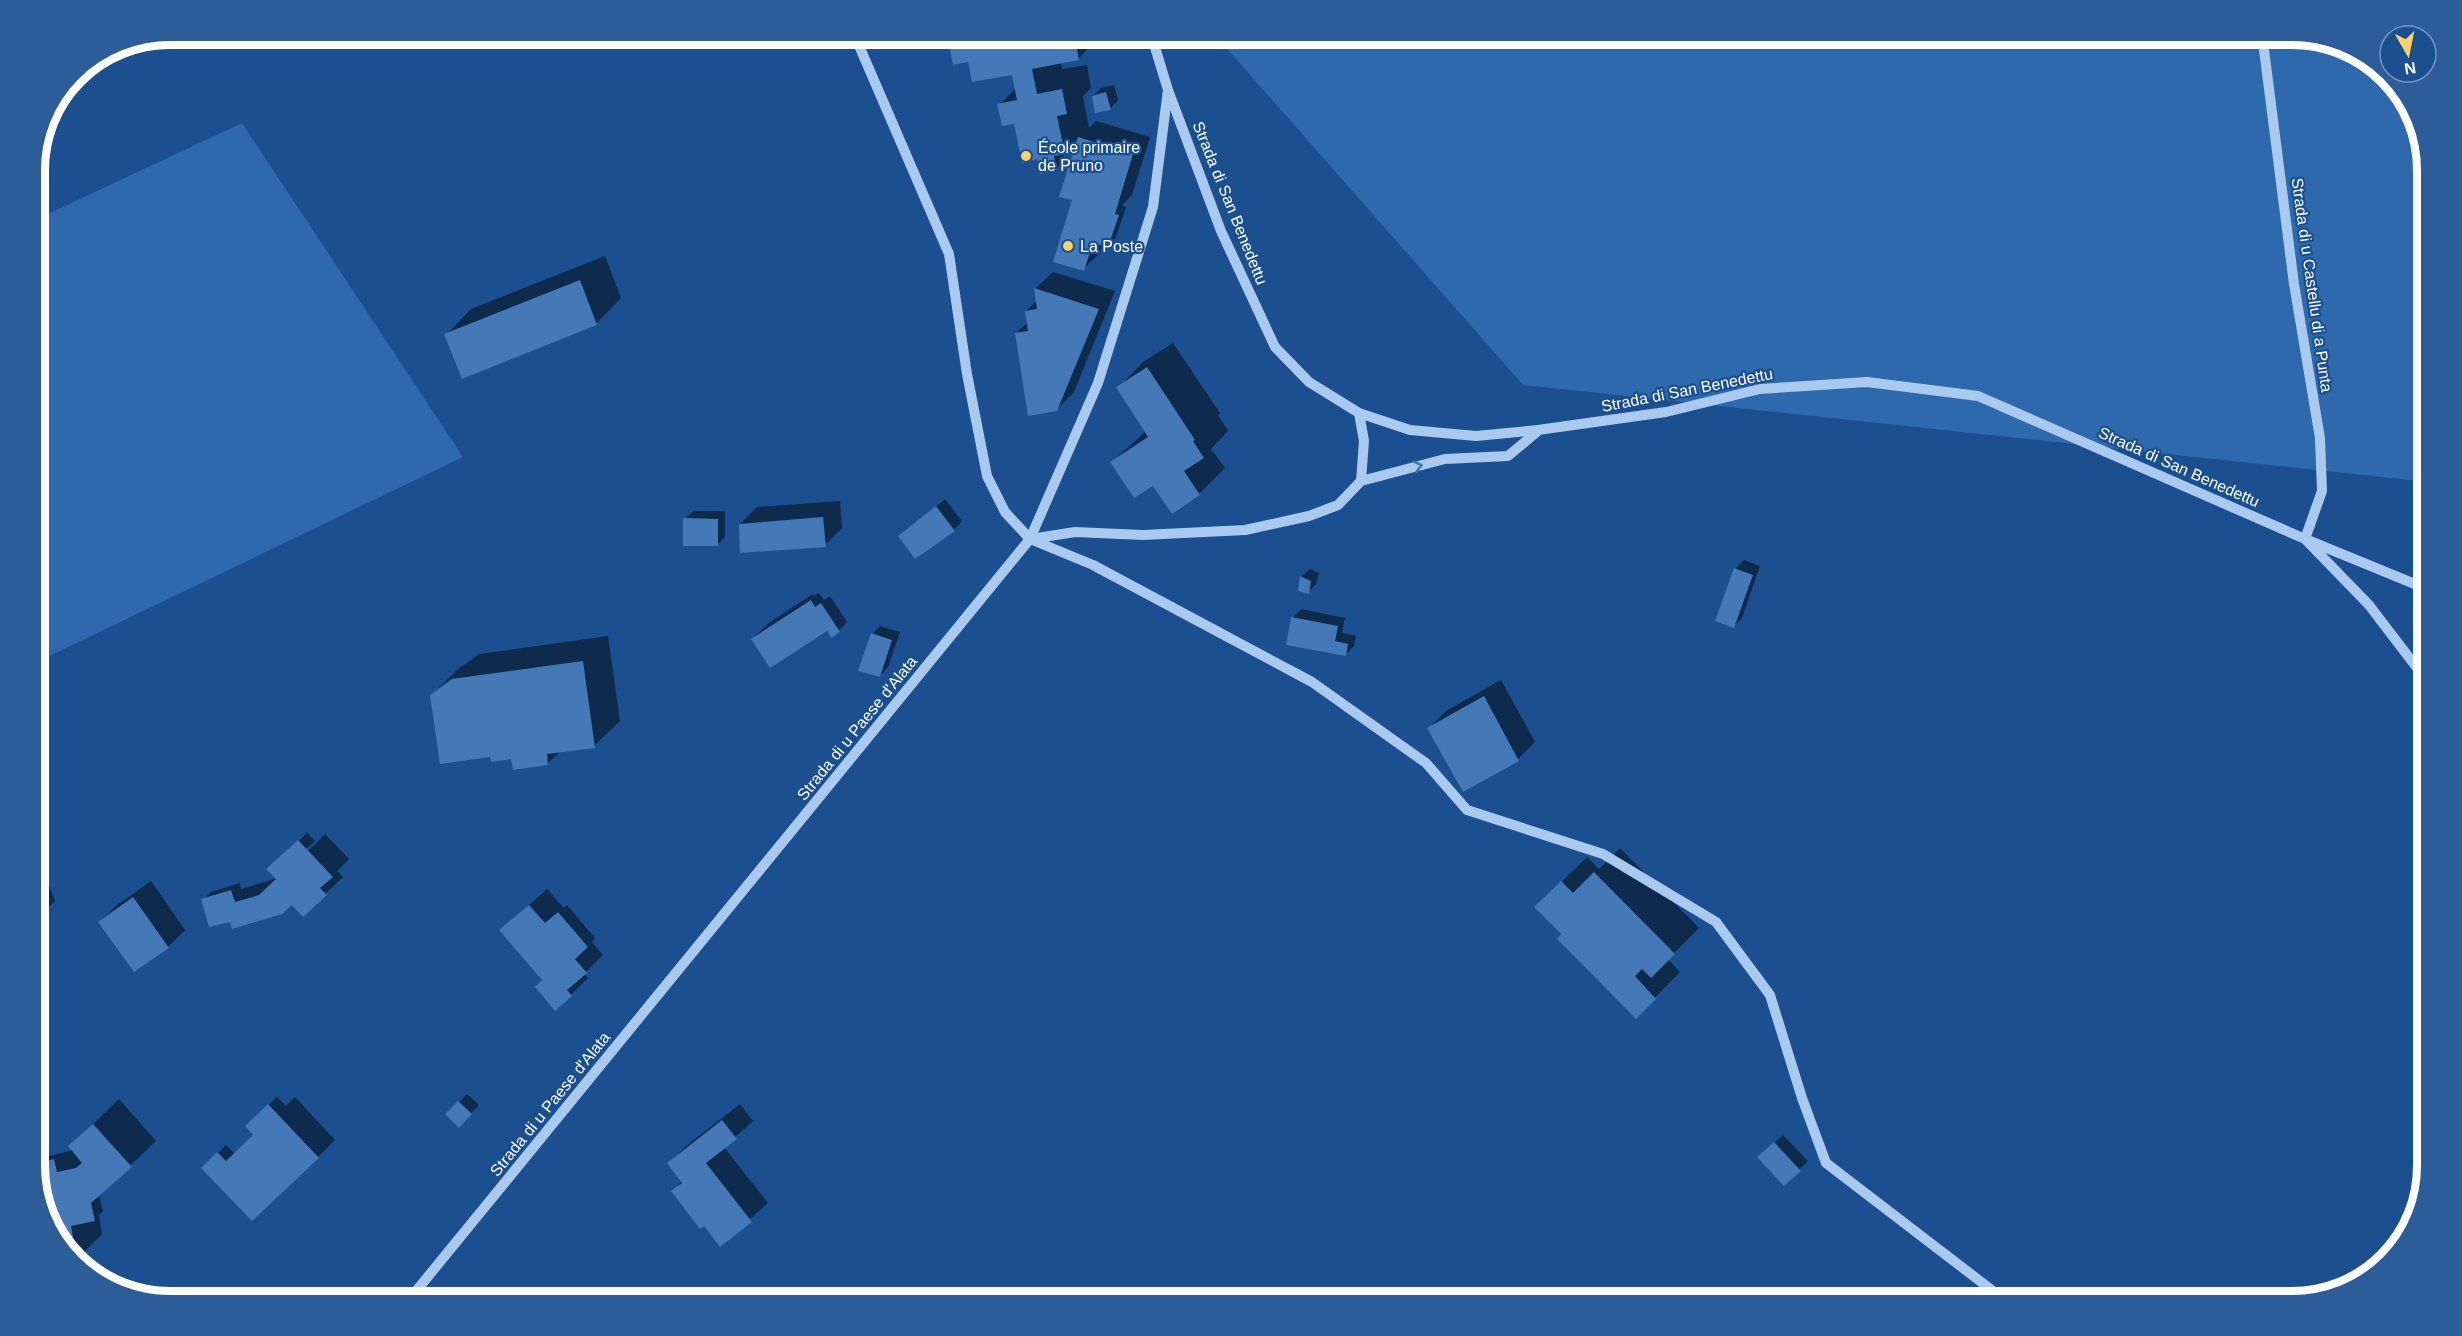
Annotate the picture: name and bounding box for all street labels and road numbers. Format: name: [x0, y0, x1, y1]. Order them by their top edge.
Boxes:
street label: Strada di San Benedettu: [1189, 119, 1271, 287]
street label: Strada di u Castellu di a Punta: [2289, 177, 2335, 393]
street label: Strada di San Benedettu: [1600, 365, 1774, 415]
street label: Strada di San Benedettu: [2096, 424, 2262, 510]
street label: Strada di u Paese d'Alata: [794, 653, 920, 803]
street label: Strada di u Paese d'Alata: [487, 1029, 613, 1179]

